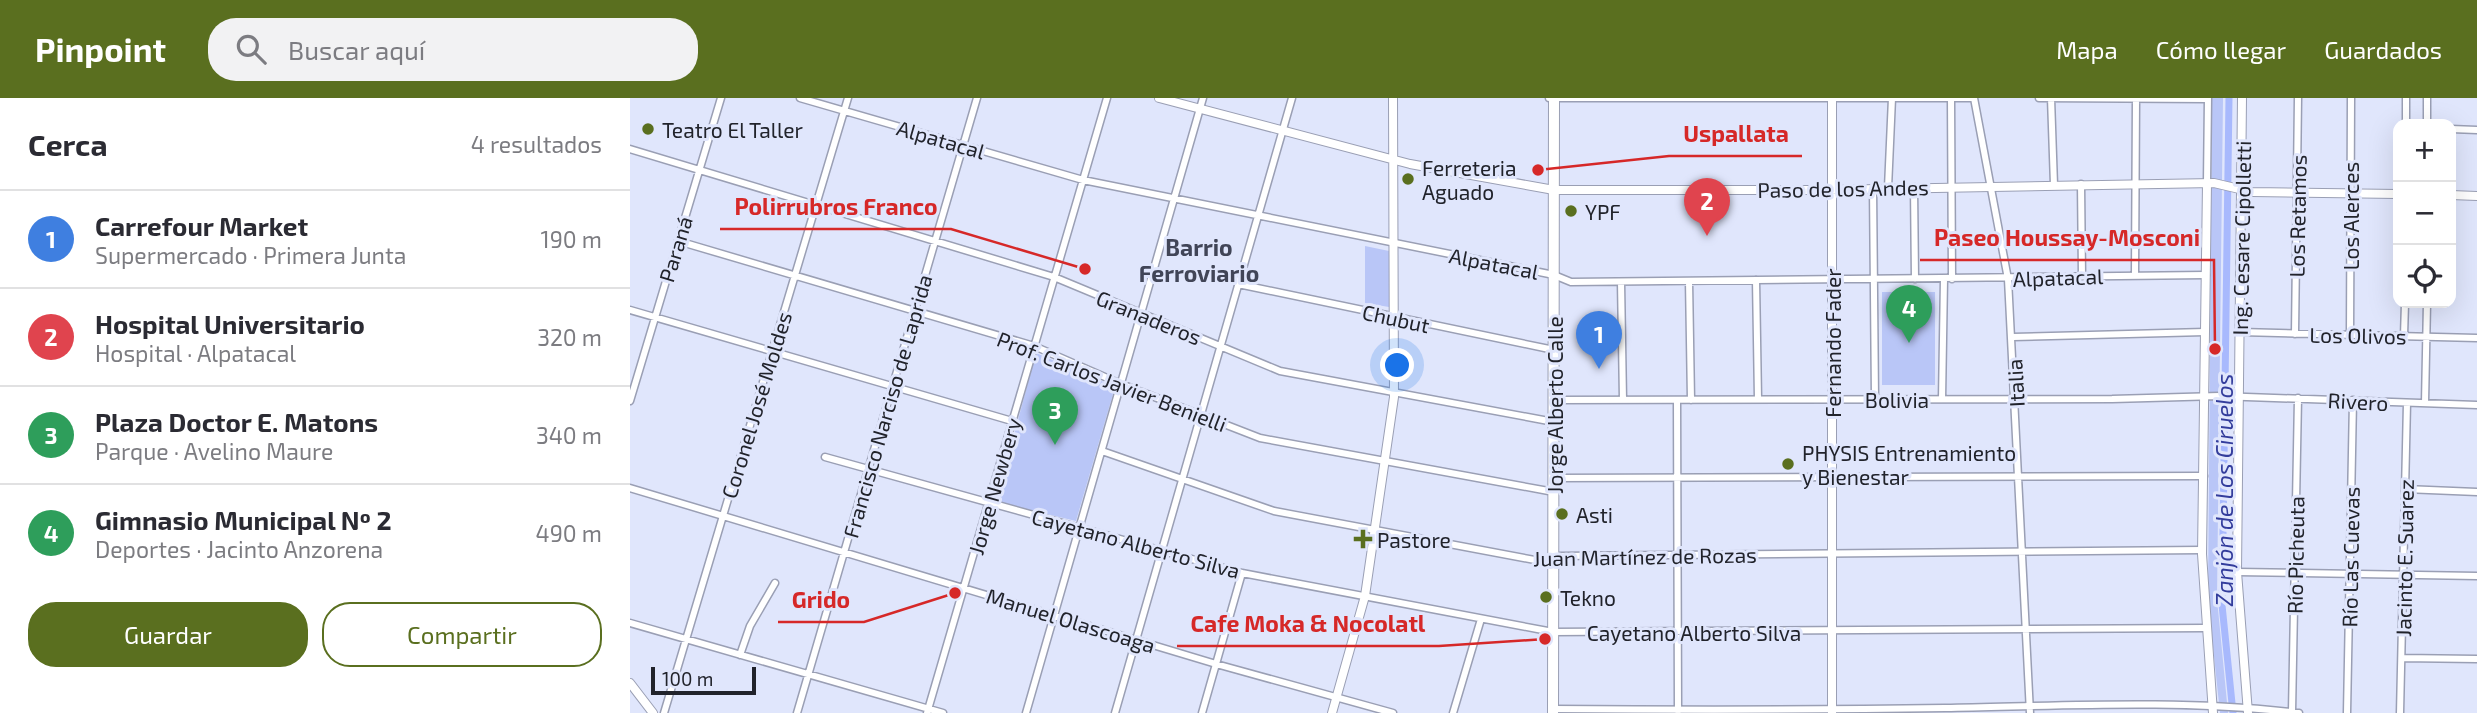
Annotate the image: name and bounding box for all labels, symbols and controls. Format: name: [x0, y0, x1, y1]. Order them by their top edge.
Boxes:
search box: [208, 18, 698, 81]
text: Pinpoint: [35, 29, 166, 69]
icon: search: [232, 30, 270, 68]
text: Buscar aquí: [288, 34, 425, 65]
text: Mapa: [2056, 35, 2118, 64]
text: Cómo llegar: [2156, 35, 2286, 64]
text: Guardados: [2324, 35, 2442, 64]
callout: Uspallata: [1669, 112, 1802, 156]
street label: Alpatacal: [894, 115, 989, 164]
place label: Teatro El Taller: [662, 117, 804, 142]
text: Uspallata: [1683, 119, 1789, 147]
map controls: [2393, 119, 2456, 308]
button: +: [2393, 119, 2456, 182]
marker: Teatro El Taller: [640, 121, 656, 137]
text: Cerca: [28, 126, 108, 162]
text: 4 resultados: [471, 130, 602, 158]
street label: Ing. Cesare Cipolletti: [2227, 140, 2255, 336]
street label: Los Retamos: [2283, 154, 2311, 278]
place label: Ferreteria Aguado: [1422, 155, 1517, 204]
street label: Los Alerces: [2338, 162, 2363, 270]
marker: Ferreteria Aguado: [1400, 171, 1416, 187]
street label: Paso de los Andes: [1757, 174, 1929, 202]
pin: 2: [1684, 178, 1730, 236]
button: −: [2393, 182, 2456, 245]
callout: Polirrubros Franco: [720, 185, 951, 229]
text: Polirrubros Franco: [734, 192, 938, 220]
place label: YPF: [1585, 199, 1621, 224]
marker: YPF: [1563, 203, 1579, 219]
text: Carrefour Market: [95, 210, 308, 241]
street label: Paraná: [653, 213, 697, 285]
callout: Paseo Houssay-Mosconi: [1920, 216, 2214, 260]
text: Paseo Houssay-Mosconi: [1934, 223, 2200, 251]
text: 1: [46, 225, 56, 253]
text: 190 m: [541, 225, 602, 253]
district label: Barrio Ferroviario: [1139, 233, 1259, 287]
text: Supermercado · Primera Junta: [95, 241, 406, 269]
street label: Alpatacal: [1447, 242, 1542, 284]
button: locate: [2393, 245, 2456, 308]
street label: Alpatacal: [2012, 263, 2104, 291]
street label: Fernando Fader: [1820, 268, 1845, 418]
street label: Francisco Narciso de Laprida: [837, 271, 937, 541]
street label: Granaderos: [1093, 285, 1205, 349]
pin: 4: [1886, 285, 1932, 343]
street label: Chubut: [1360, 299, 1432, 337]
text: Hospital Universitario: [95, 308, 365, 339]
street label: Coronel José Moldes: [716, 309, 796, 501]
pin: 1: [1576, 311, 1622, 369]
street label: Jorge Alberto Calle: [1542, 316, 1567, 494]
street label: Los Olivos: [2309, 322, 2407, 348]
text: 2: [44, 323, 58, 351]
text: 320 m: [537, 323, 602, 351]
street label: Prof. Carlos Javier Benielli: [994, 326, 1230, 436]
text: Hospital · Alpatacal: [95, 339, 296, 367]
your location: [1380, 348, 1414, 382]
street label: Italia: [2001, 358, 2029, 408]
water label: Zanjón de Los Ciruelos: [2210, 374, 2238, 606]
pin: 3: [1032, 387, 1078, 445]
street label: Bolivia: [1865, 387, 1929, 412]
street label: Rivero: [2327, 387, 2389, 415]
text: Plaza Doctor E. Matons: [95, 406, 378, 437]
street label: Jorge Newbery: [963, 415, 1025, 557]
text: 3: [44, 421, 58, 449]
text: 340 m: [536, 421, 602, 449]
text: Parque · Avelino Maure: [95, 437, 333, 465]
place label: PHYSIS Entrenamiento y Bienestar: [1802, 440, 2016, 489]
marker: PHYSIS Entrenamiento y Bienestar: [1780, 456, 1796, 472]
street label: Jacinto E. Suarez: [2390, 479, 2418, 637]
street label: Río Las Cuevas: [2336, 486, 2364, 628]
street label: Río Picheuta: [2281, 496, 2309, 614]
place label: Asti: [1576, 502, 1613, 527]
street label: Cayetano Alberto Silva: [1029, 503, 1243, 583]
text: Gimnasio Municipal Nº 2: [95, 504, 392, 535]
marker: Asti: [1554, 506, 1570, 522]
text: 4: [44, 519, 58, 547]
text: 490 m: [536, 519, 602, 547]
place label: Pastore: [1377, 527, 1451, 552]
marker: Pastore: [1355, 531, 1371, 547]
text: Deportes · Jacinto Anzorena: [95, 535, 383, 563]
street label: Juan Martínez de Rozas: [1533, 542, 1757, 570]
callout: Grido: [778, 578, 864, 622]
street label: Manuel Olascoaga: [984, 582, 1158, 658]
text: Grido: [792, 585, 850, 613]
place label: Tekno: [1560, 585, 1616, 610]
marker: Tekno: [1538, 589, 1554, 605]
button: Guardar: [28, 602, 308, 667]
button: Compartir: [322, 602, 602, 667]
callout: Cafe Moka & Nocolatl: [1177, 602, 1439, 646]
text: Cafe Moka & Nocolatl: [1191, 609, 1426, 637]
street label: Cayetano Alberto Silva: [1587, 620, 1801, 645]
scale bar: [651, 664, 756, 696]
text: 100 m: [662, 667, 713, 690]

